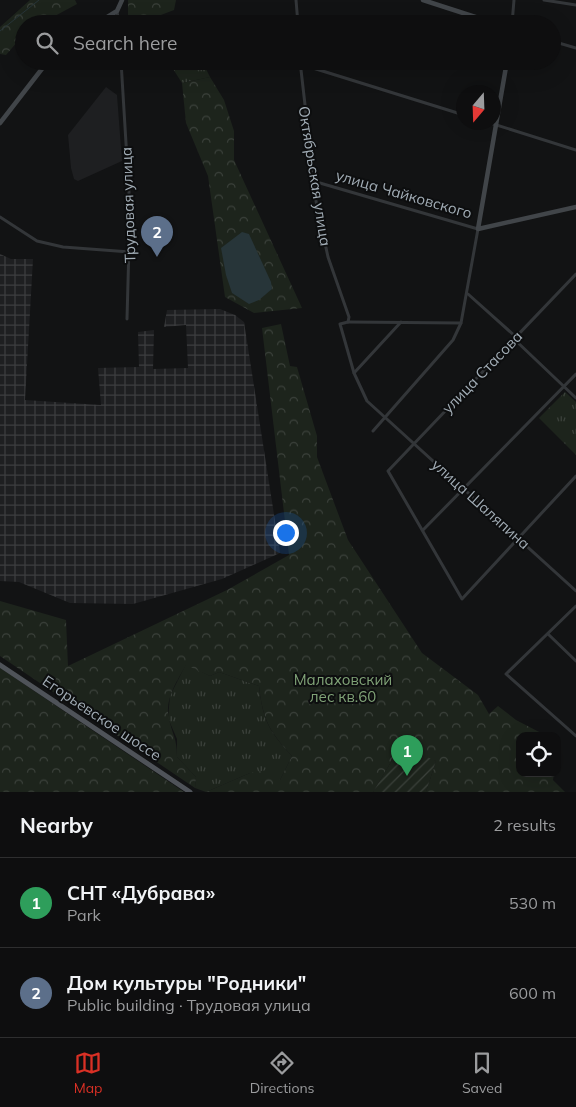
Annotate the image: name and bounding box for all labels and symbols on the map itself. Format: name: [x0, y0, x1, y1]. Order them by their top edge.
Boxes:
north arrow: [456, 85, 501, 130]
street label: Октябрьская улица: [295, 105, 335, 247]
street label: Трудовая улица: [116, 147, 140, 263]
street label: улица Чайковского: [334, 165, 474, 223]
pin: 2: [141, 216, 173, 257]
street label: улица Стасова: [438, 327, 526, 417]
street label: улица Шаляпина: [428, 455, 534, 553]
your location: [273, 520, 299, 546]
park label: Малаховский лес кв.60: [294, 670, 392, 706]
street label: Егорьевское шоссе: [39, 671, 165, 765]
pin: 1: [391, 735, 423, 776]

